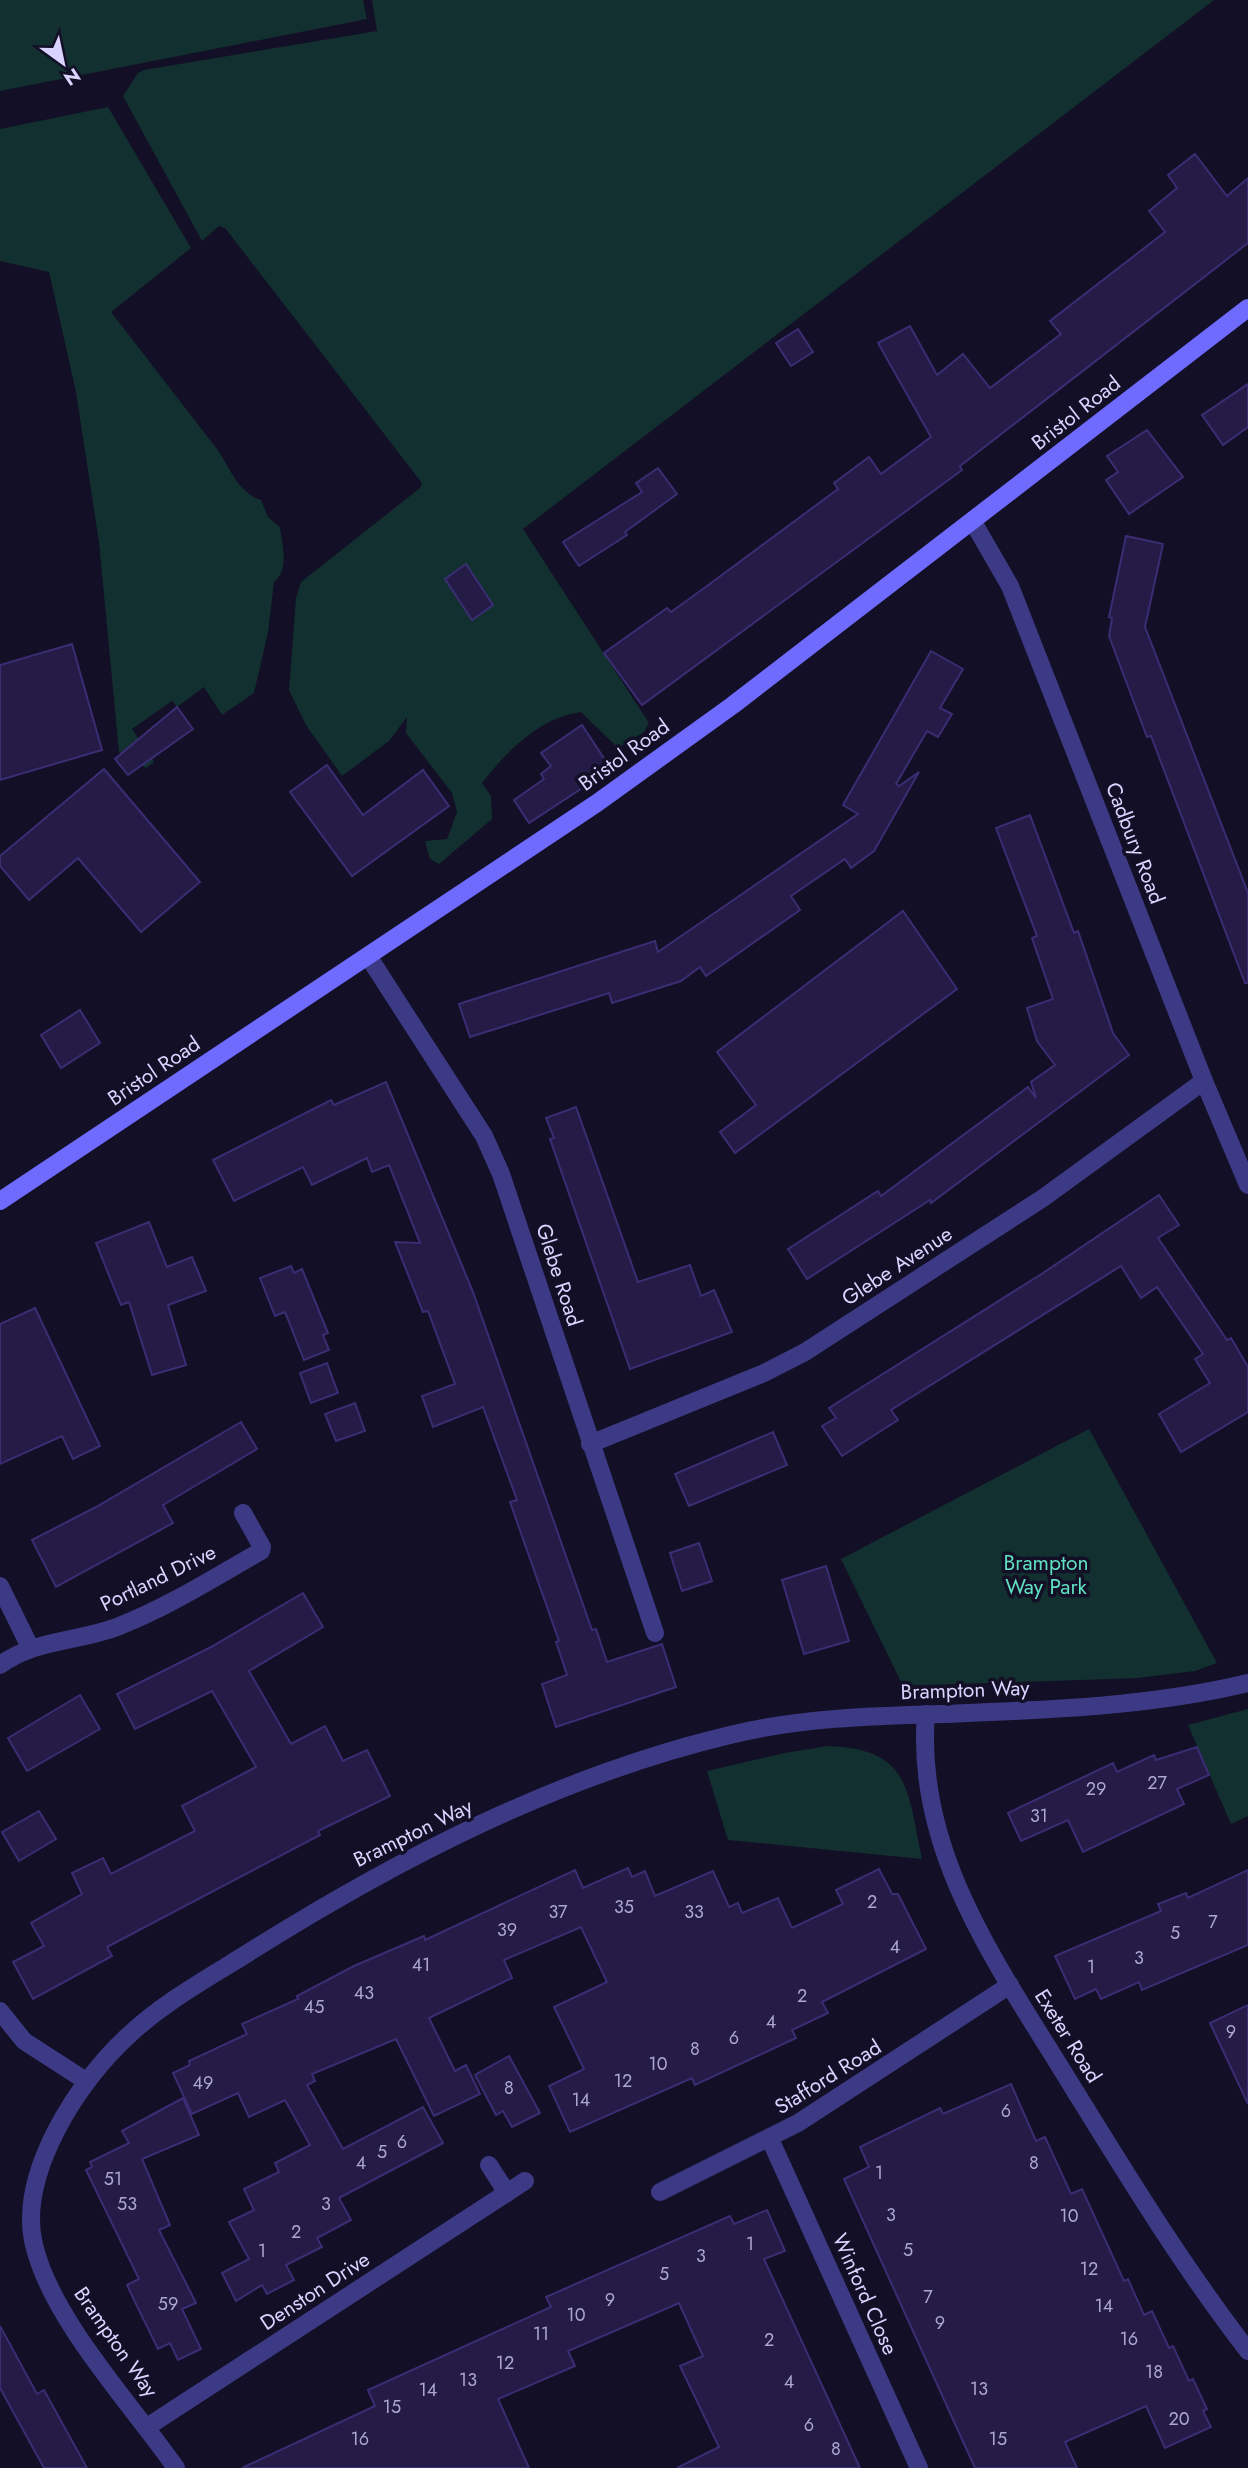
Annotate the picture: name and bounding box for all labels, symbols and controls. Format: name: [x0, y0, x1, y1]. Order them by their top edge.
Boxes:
north arrow: [28, 28, 98, 98]
text: N: [58, 61, 86, 92]
street label: Bristol Road: [1025, 369, 1127, 457]
street label: Bristol Road: [572, 712, 676, 798]
street label: Cadbury Road: [1098, 778, 1172, 908]
street label: Bristol Road: [102, 1029, 206, 1113]
street label: Glebe Avenue: [836, 1219, 958, 1313]
street label: Glebe Road: [528, 1220, 590, 1330]
street label: Portland Drive: [95, 1537, 221, 1619]
park label: Brampton Way Park: [1004, 1548, 1088, 1602]
street label: Brampton Way: [900, 1673, 1031, 1707]
house number: 27: [1147, 1770, 1167, 1796]
house number: 29: [1086, 1776, 1106, 1802]
street label: Brampton Way: [348, 1791, 478, 1875]
house number: 31: [1030, 1803, 1048, 1829]
house number: 2: [867, 1889, 877, 1915]
house number: 35: [614, 1894, 634, 1920]
house number: 37: [548, 1899, 568, 1925]
house number: 33: [684, 1899, 704, 1925]
house number: 7: [1208, 1909, 1218, 1935]
house number: 39: [497, 1917, 517, 1943]
house number: 5: [1170, 1920, 1180, 1946]
house number: 4: [890, 1934, 900, 1960]
house number: 3: [1134, 1945, 1144, 1971]
house number: 41: [412, 1952, 430, 1978]
house number: 1: [1087, 1954, 1095, 1980]
house number: 43: [354, 1980, 374, 2006]
house number: 2: [797, 1983, 807, 2009]
street label: Exeter Road: [1027, 1983, 1109, 2089]
house number: 45: [304, 1994, 324, 2020]
house number: 4: [766, 2009, 776, 2035]
house number: 9: [1226, 2019, 1236, 2045]
house number: 6: [729, 2025, 739, 2051]
street label: Stafford Road: [769, 2032, 887, 2122]
house number: 8: [690, 2036, 700, 2062]
house number: 10: [649, 2051, 668, 2077]
house number: 12: [614, 2068, 632, 2094]
house number: 49: [193, 2070, 213, 2096]
house number: 8: [504, 2075, 514, 2101]
house number: 14: [572, 2087, 590, 2113]
house number: 6: [1001, 2098, 1011, 2124]
house number: 6: [397, 2129, 407, 2155]
house number: 5: [377, 2139, 387, 2165]
house number: 4: [356, 2150, 366, 2176]
house number: 8: [1029, 2150, 1039, 2176]
house number: 1: [875, 2160, 883, 2186]
house number: 51: [104, 2166, 122, 2192]
house number: 53: [117, 2191, 137, 2217]
house number: 3: [321, 2191, 331, 2217]
house number: 3: [886, 2202, 896, 2228]
house number: 10: [1060, 2203, 1079, 2229]
house number: 2: [291, 2219, 301, 2245]
street label: Winford Close: [825, 2228, 905, 2360]
house number: 1: [746, 2231, 754, 2257]
house number: 5: [903, 2237, 913, 2263]
house number: 1: [258, 2238, 266, 2264]
house number: 3: [696, 2243, 706, 2269]
street label: Denston Drive: [254, 2244, 376, 2338]
house number: 12: [1080, 2256, 1098, 2282]
house number: 5: [659, 2261, 669, 2287]
street label: Brampton Way: [67, 2281, 166, 2404]
house number: 7: [923, 2284, 933, 2310]
house number: 9: [605, 2287, 615, 2313]
house number: 59: [158, 2291, 178, 2317]
house number: 14: [1095, 2293, 1113, 2319]
house number: 10: [567, 2302, 586, 2328]
house number: 9: [935, 2310, 945, 2336]
house number: 11: [533, 2321, 549, 2347]
house number: 16: [1120, 2326, 1138, 2352]
house number: 2: [764, 2327, 774, 2353]
house number: 12: [496, 2350, 514, 2376]
house number: 18: [1145, 2359, 1163, 2385]
house number: 13: [459, 2367, 477, 2393]
house number: 4: [784, 2369, 794, 2395]
house number: 13: [970, 2376, 988, 2402]
house number: 14: [419, 2377, 437, 2403]
house number: 15: [383, 2394, 401, 2420]
house number: 20: [1168, 2406, 1190, 2432]
house number: 6: [804, 2412, 814, 2438]
house number: 16: [351, 2426, 369, 2452]
house number: 15: [989, 2426, 1007, 2452]
house number: 8: [831, 2436, 841, 2462]

